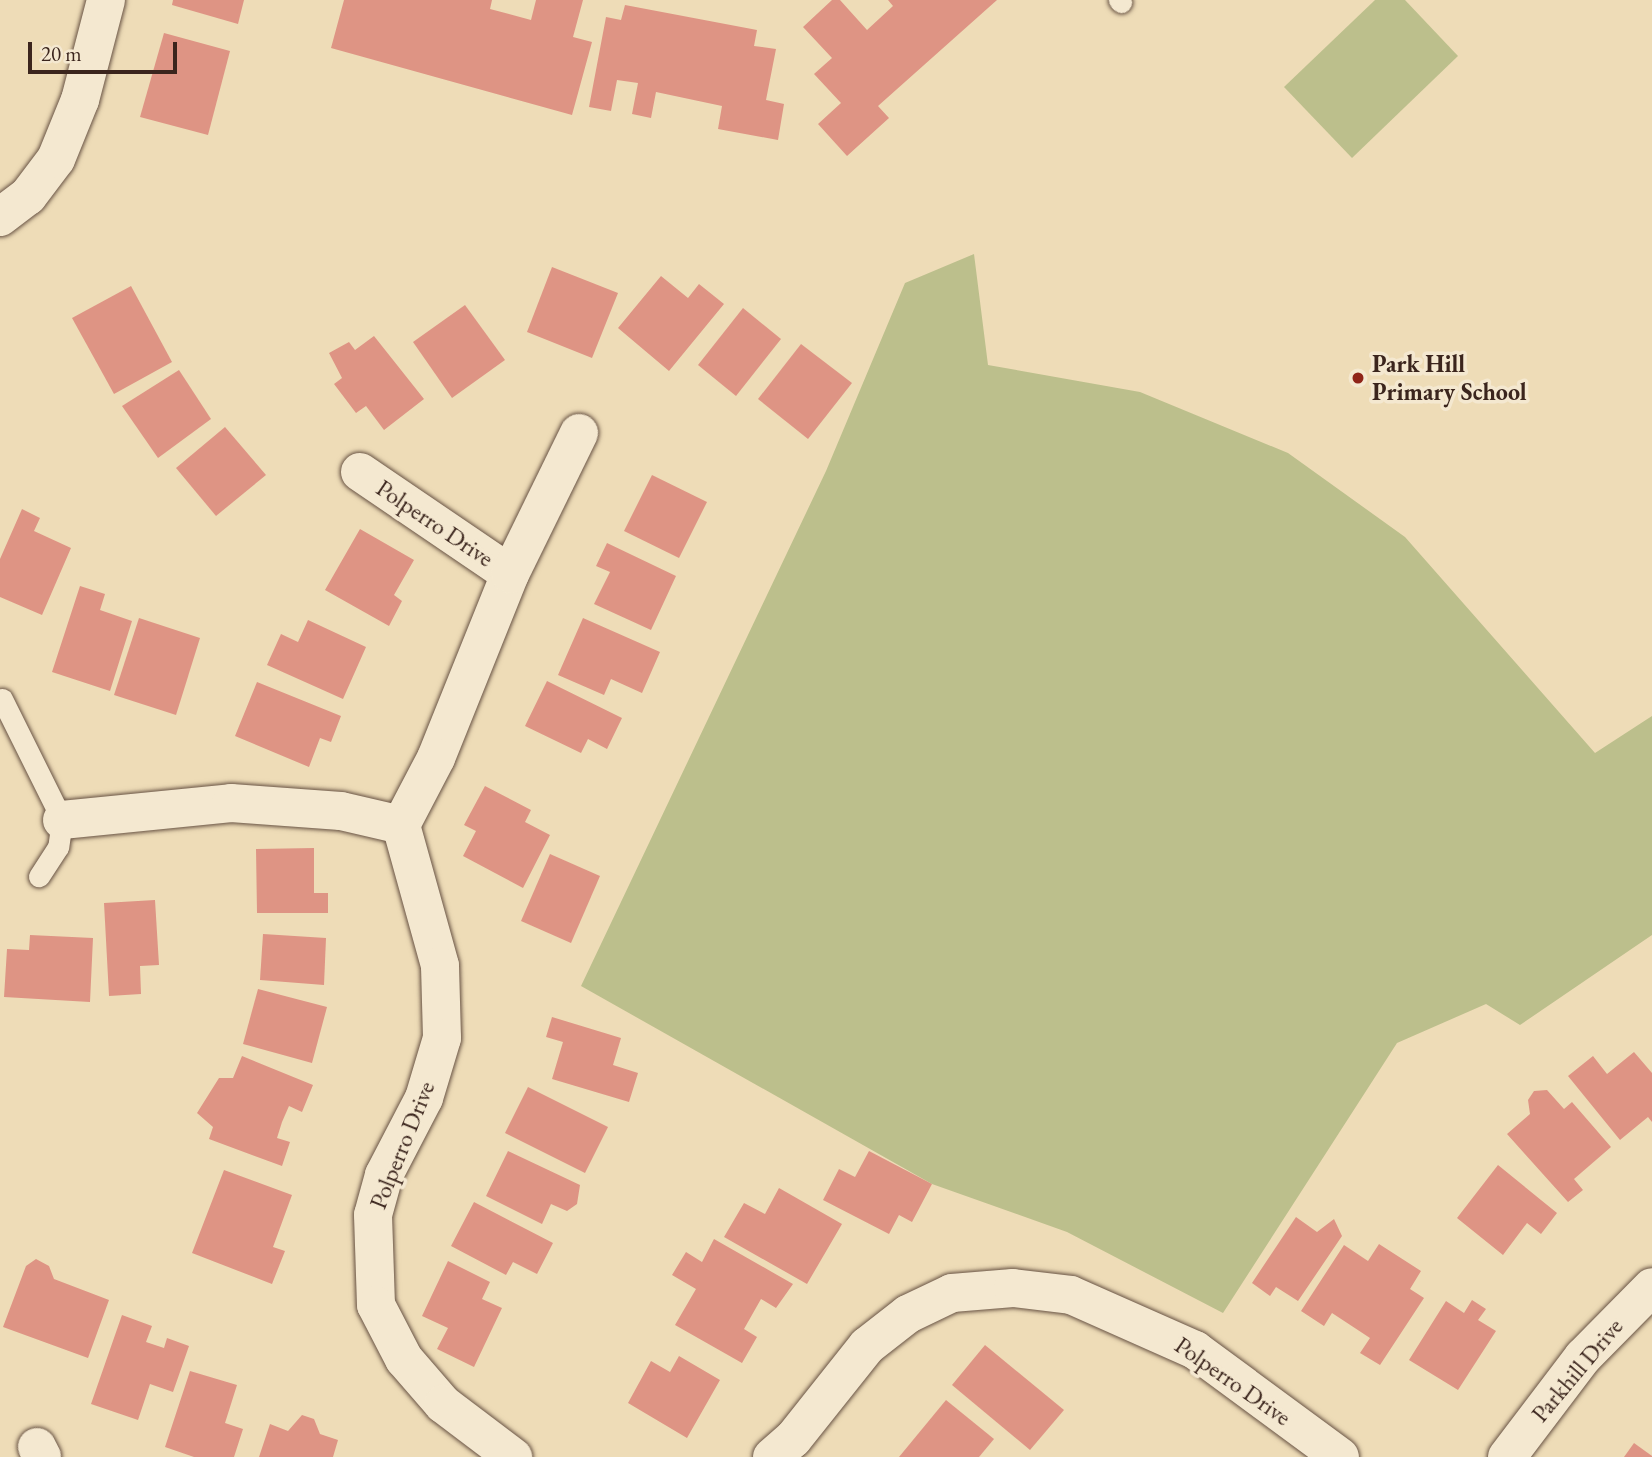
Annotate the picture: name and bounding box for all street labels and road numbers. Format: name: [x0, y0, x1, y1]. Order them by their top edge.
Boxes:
street label: Polperro Drive: [371, 473, 499, 573]
street label: Polperro Drive: [363, 1077, 441, 1213]
street label: Parkhill Drive: [1525, 1312, 1629, 1428]
street label: Polperro Drive: [1169, 1330, 1297, 1432]

